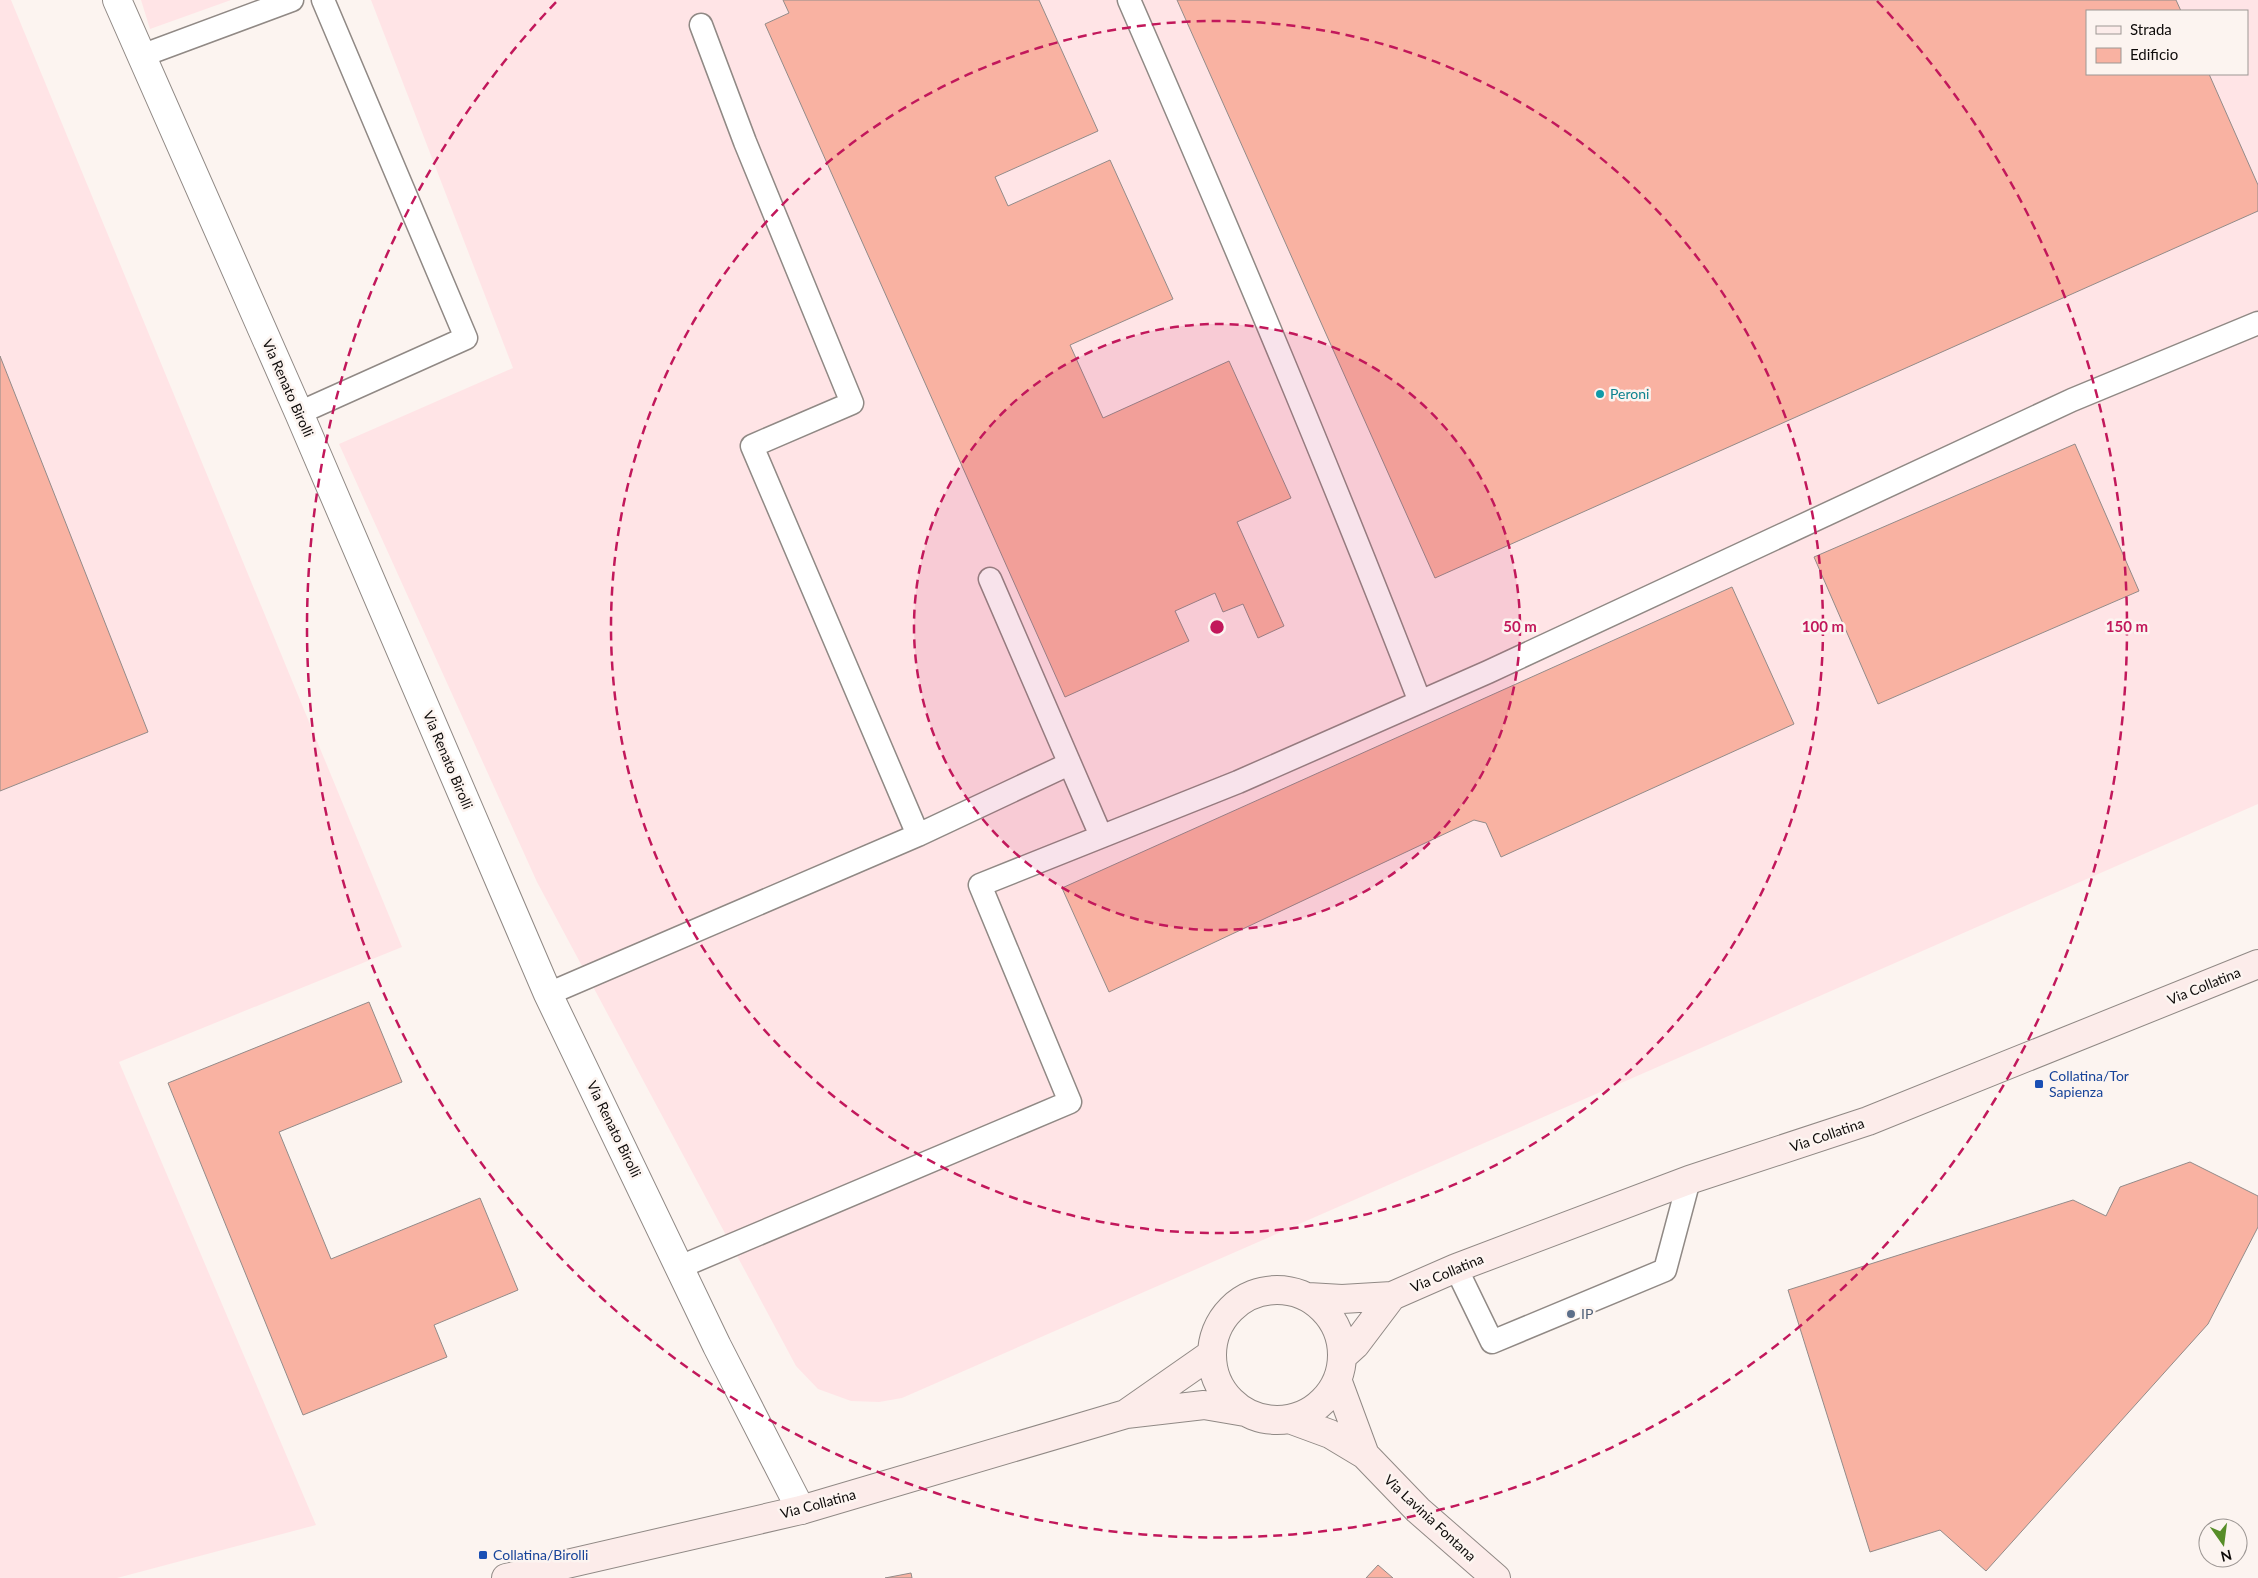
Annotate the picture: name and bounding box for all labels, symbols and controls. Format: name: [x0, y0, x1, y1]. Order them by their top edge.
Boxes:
legend: [2086, 10, 2248, 75]
text: Strada: [2130, 20, 2172, 38]
text: Edificio: [2130, 45, 2178, 63]
street label: Via Renato Birolli: [259, 336, 318, 439]
place label: Peroni: [1610, 385, 1649, 402]
marker: Peroni: [1594, 388, 1606, 400]
text: 50 m: [1503, 617, 1537, 635]
text: 100 m: [1802, 617, 1844, 635]
text: 150 m: [2106, 617, 2148, 635]
centre of rings: [1208, 618, 1226, 636]
street label: Via Renato Birolli: [420, 708, 477, 812]
street label: Via Collatina: [2165, 963, 2243, 1008]
place label: Collatina/Tor Sapienza: [2049, 1067, 2129, 1100]
street label: Via Renato Birolli: [584, 1078, 645, 1180]
marker: Collatina/Tor Sapienza: [2033, 1078, 2045, 1090]
street label: Via Collatina: [1787, 1114, 1866, 1155]
street label: Via Collatina: [1408, 1250, 1486, 1295]
place label: IP: [1581, 1305, 1593, 1322]
marker: IP: [1565, 1308, 1577, 1320]
street label: Via Lavinia Fontana: [1381, 1471, 1480, 1565]
street label: Via Collatina: [778, 1485, 857, 1522]
north arrow: [2198, 1518, 2248, 1568]
place label: Collatina/Birolli: [493, 1546, 588, 1563]
text: N: [2219, 1547, 2234, 1566]
marker: Collatina/Birolli: [477, 1549, 489, 1561]

